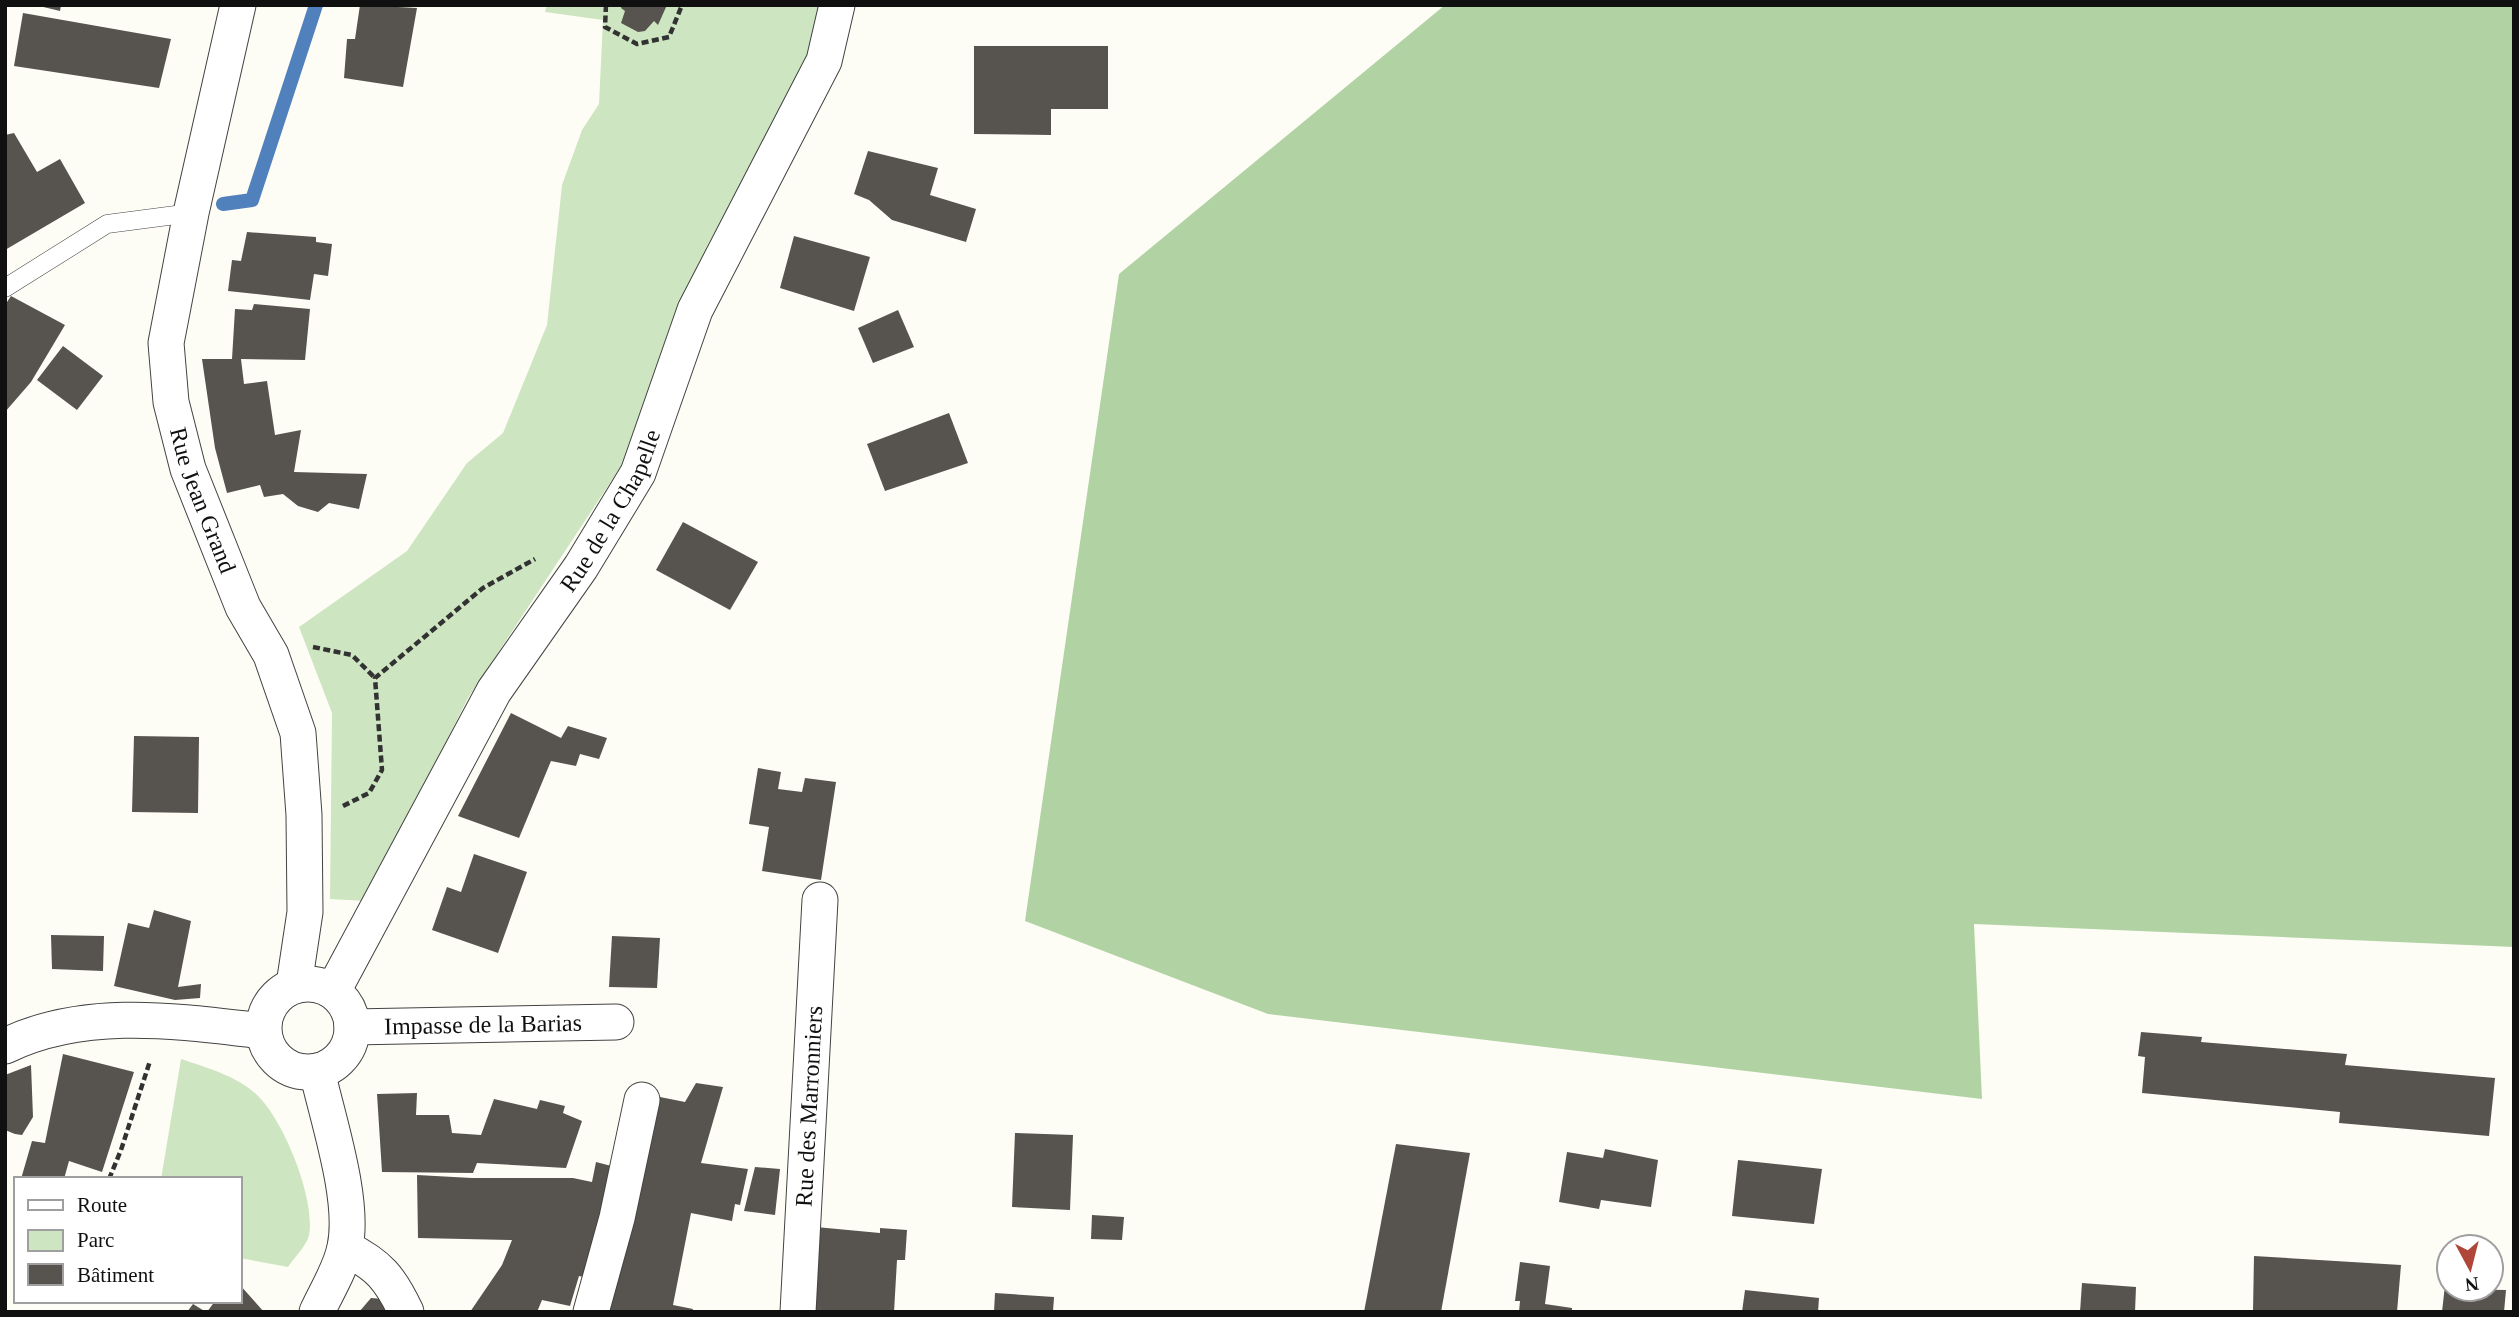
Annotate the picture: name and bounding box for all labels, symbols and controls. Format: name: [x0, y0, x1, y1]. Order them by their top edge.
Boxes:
street label: Rue Jean Grand: [165, 424, 241, 577]
street label: Rue de la Chapelle: [555, 426, 665, 597]
street label: Rue des Marronniers: [791, 1005, 827, 1208]
street label: Impasse de la Barias: [384, 1010, 582, 1039]
legend: [14, 1177, 242, 1303]
text: Route: [77, 1193, 127, 1217]
text: Parc: [77, 1228, 114, 1252]
north arrow: [2435, 1233, 2505, 1303]
text: Bâtiment: [77, 1263, 154, 1287]
text: N: [2464, 1273, 2480, 1296]

